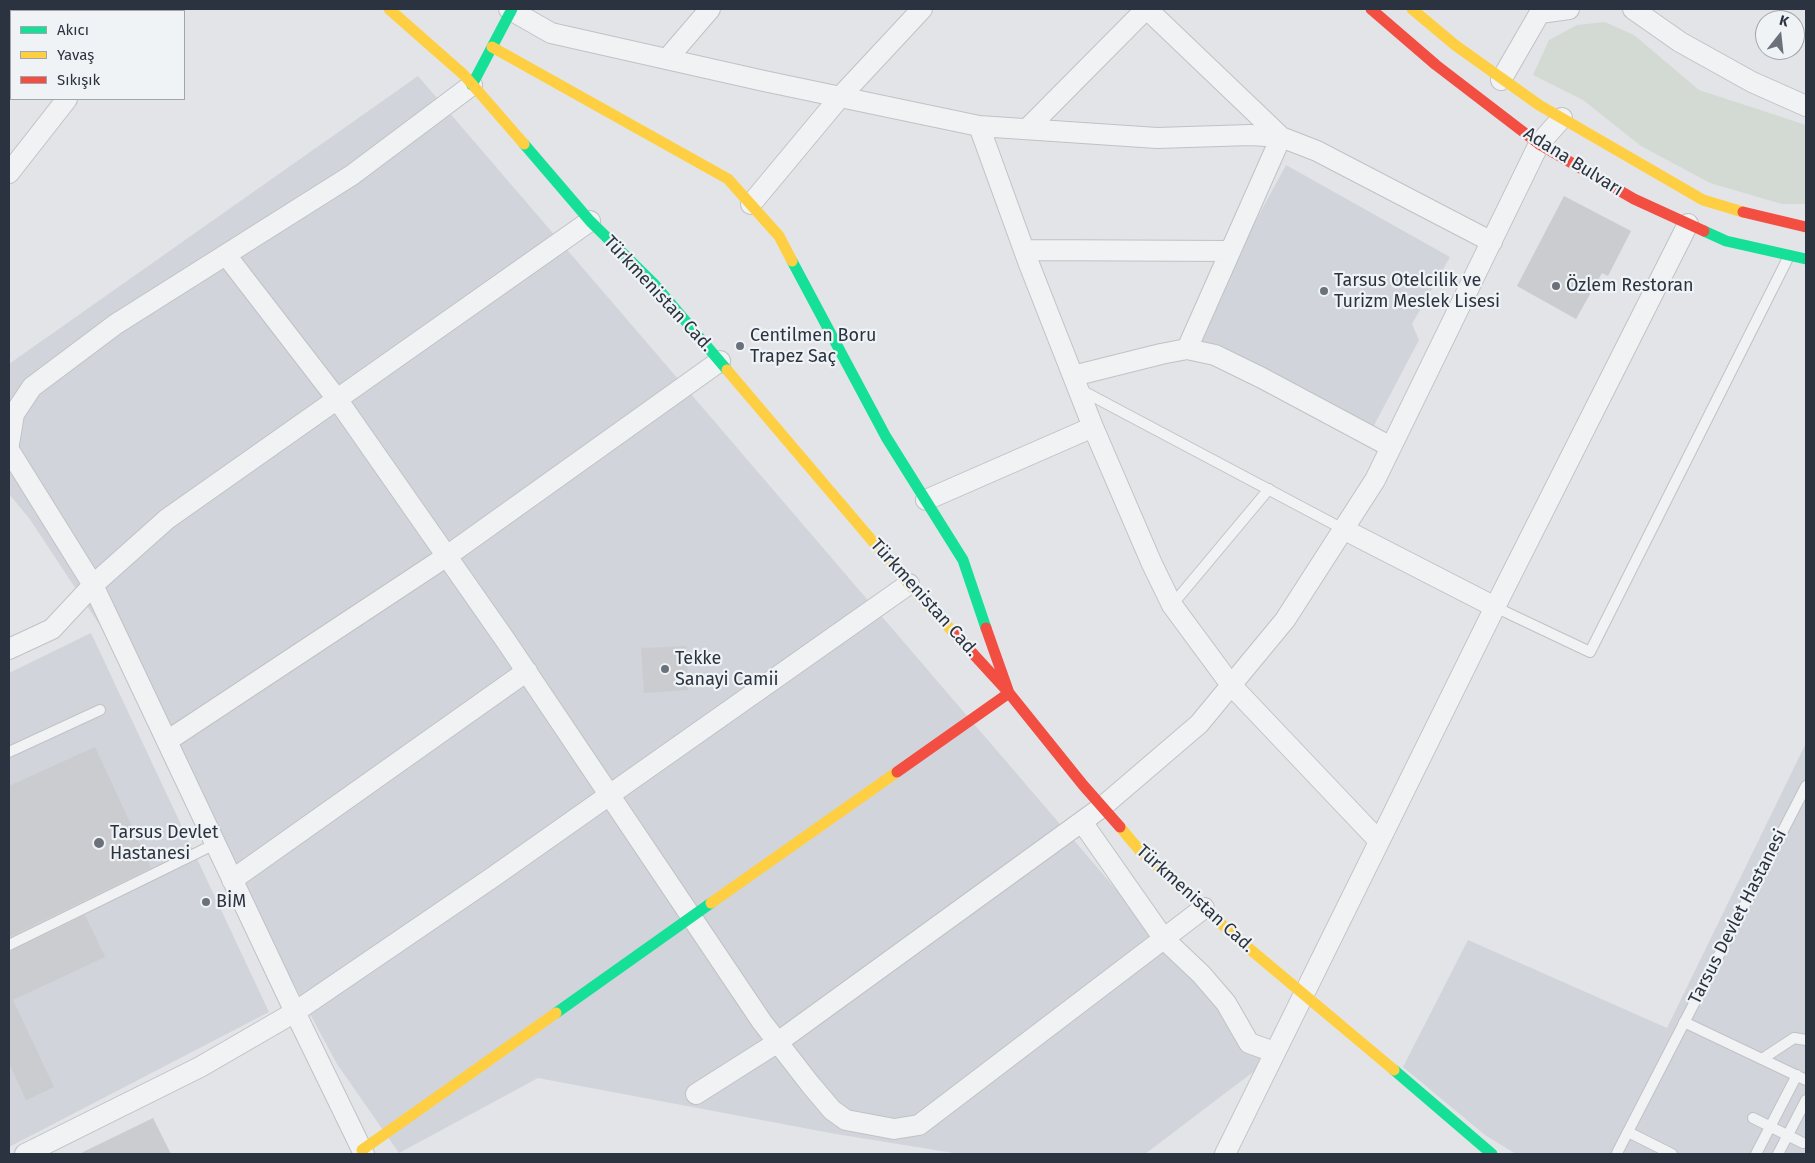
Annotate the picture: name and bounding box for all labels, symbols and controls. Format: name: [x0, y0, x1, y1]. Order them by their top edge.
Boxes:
legend: [10, 10, 185, 100]
north arrow: [1755, 10, 1805, 60]
text: K: [1777, 12, 1791, 30]
text: Akıcı: [57, 21, 89, 39]
text: Yavaş: [57, 46, 94, 64]
text: Sıkışık: [57, 71, 100, 89]
street label: Adana Bulvarı: [1519, 123, 1627, 201]
street label: Türkmenistan Cad.: [599, 232, 717, 356]
place label: Tarsus Otelcilik ve Turizm Meslek Lisesi: [1334, 270, 1500, 312]
place label: Özlem Restoran: [1566, 275, 1694, 297]
marker: Özlem Restoran: [1550, 280, 1562, 292]
marker: Tarsus Otelcilik ve Turizm Meslek Lisesi: [1318, 285, 1330, 297]
place label: Centilmen Boru Trapez Saç: [750, 325, 876, 368]
marker: Centilmen Boru Trapez Saç: [734, 340, 746, 352]
street label: Türkmenistan Cad.: [866, 535, 982, 661]
place label: Tekke Sanayi Camii: [675, 648, 779, 691]
marker: Tekke Sanayi Camii: [659, 663, 671, 675]
place label: Tarsus Devlet Hastanesi: [110, 822, 219, 864]
street label: Tarsus Devlet Hastanesi: [1684, 826, 1792, 1008]
marker: Tarsus Devlet Hastanesi: [92, 836, 106, 850]
street label: Türkmenistan Cad.: [1132, 841, 1258, 957]
place label: BİM: [216, 891, 246, 913]
marker: BİM: [200, 896, 212, 908]

